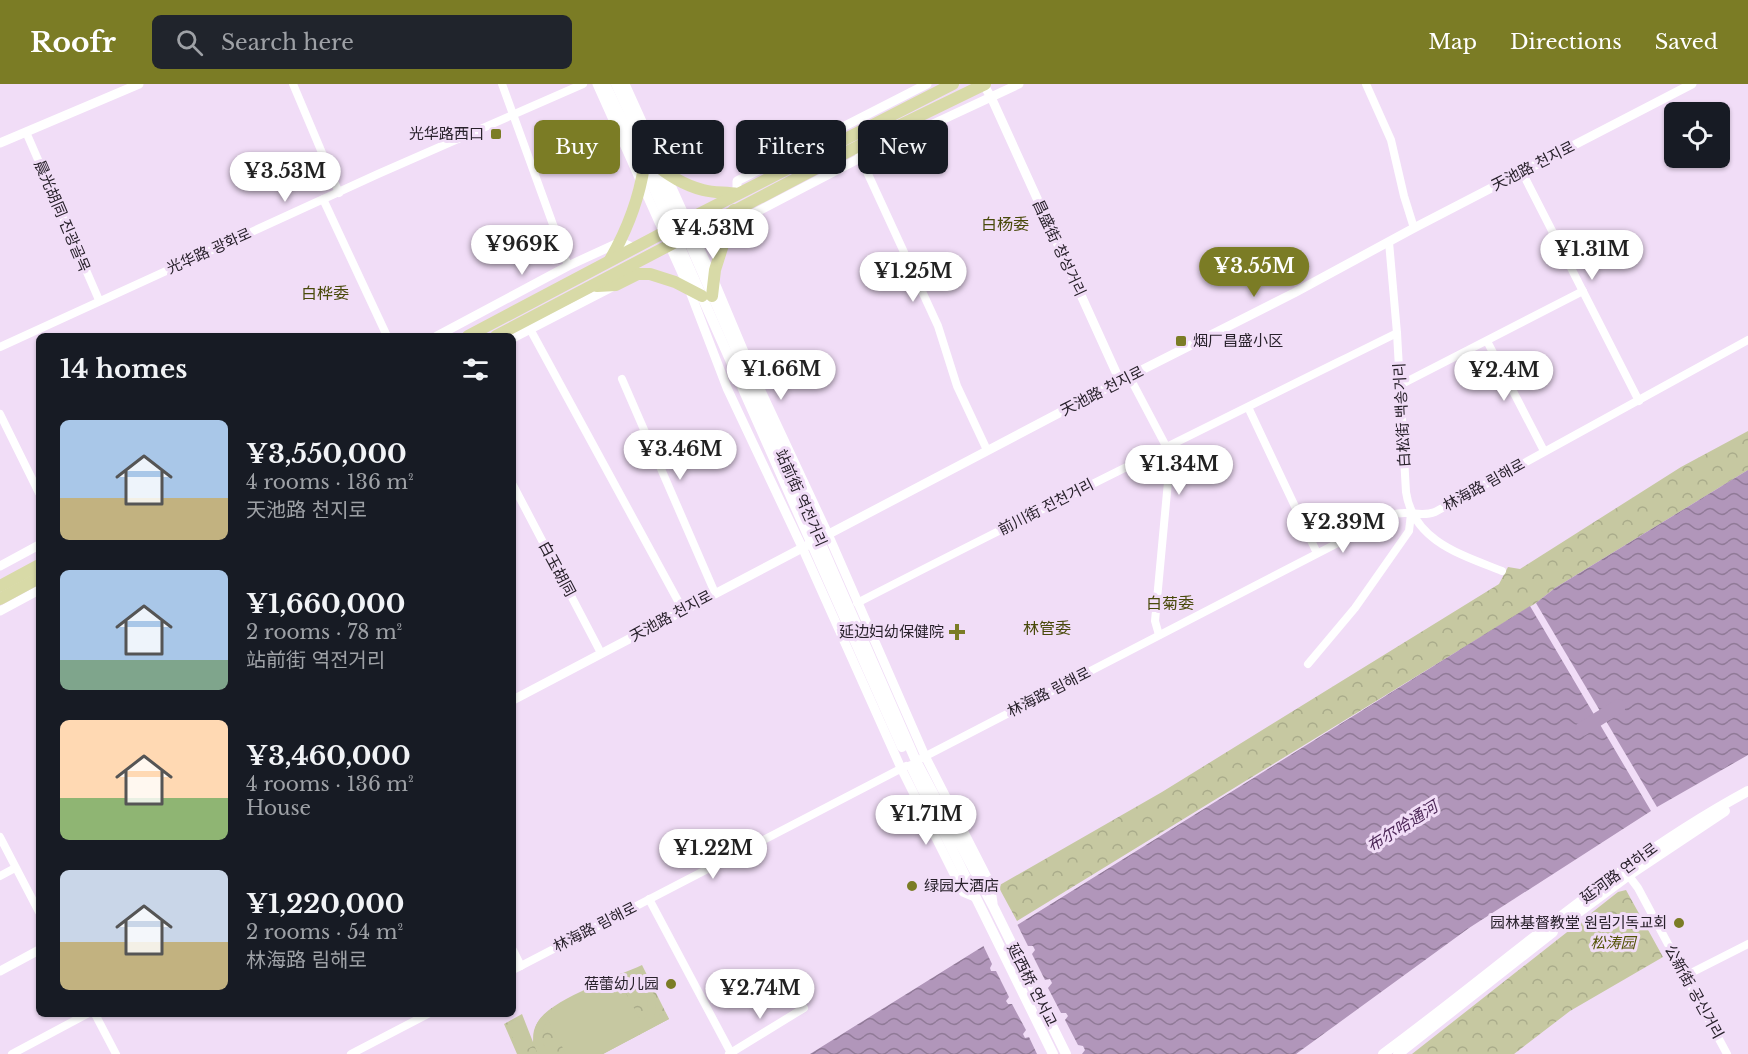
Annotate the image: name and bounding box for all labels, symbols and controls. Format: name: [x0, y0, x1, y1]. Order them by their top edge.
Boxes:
search box: [152, 15, 572, 69]
text: Roofr: [30, 25, 116, 60]
icon: search: [173, 26, 206, 59]
text: Search here: [221, 29, 354, 56]
text: Map: [1428, 29, 1477, 55]
text: Directions: [1510, 29, 1622, 55]
text: Saved: [1655, 29, 1718, 55]
map controls: [1664, 102, 1730, 168]
button: locate: [1664, 102, 1730, 168]
chip: Buy: [534, 120, 620, 174]
chip: Rent: [632, 120, 724, 174]
chip: Filters: [736, 120, 846, 174]
chip: New: [858, 120, 948, 174]
place label: 光华路西口: [409, 124, 484, 143]
marker: 光华路西口: [489, 127, 503, 141]
street label: 天池路 천지로: [1488, 136, 1578, 195]
pin: ¥3.53M: [236, 152, 334, 203]
street label: 晨光胡同 진광골목: [30, 157, 95, 275]
text: ¥3.53M: [244, 159, 326, 183]
street label: 昌盛街 창성거리: [1029, 196, 1090, 299]
pin: ¥4.53M: [664, 209, 762, 260]
district label: 白杨委: [981, 214, 1029, 234]
text: ¥4.53M: [671, 216, 755, 240]
street label: 光华路 광화로: [163, 223, 254, 278]
pin: ¥969K: [480, 225, 564, 276]
pin: ¥1.31M: [1543, 230, 1641, 281]
text: ¥969K: [485, 232, 559, 256]
text: ¥1.31M: [1554, 237, 1630, 261]
pin: ¥3.55M: [1205, 247, 1303, 298]
pin: ¥1.25M: [864, 252, 962, 303]
text: ¥3.55M: [1213, 254, 1295, 278]
text: ¥1.25M: [874, 259, 952, 283]
district label: 白桦委: [301, 283, 349, 303]
place label: 烟厂昌盛小区: [1193, 331, 1283, 350]
marker: 烟厂昌盛小区: [1174, 334, 1188, 348]
pin: ¥1.66M: [732, 350, 830, 401]
pin: ¥2.4M: [1462, 351, 1546, 402]
text: 14 homes: [60, 353, 187, 385]
icon: filters: [459, 353, 492, 386]
text: ¥1.66M: [741, 357, 821, 381]
text: ¥2.4M: [1468, 358, 1540, 382]
street label: 天池路 천지로: [1057, 361, 1147, 420]
street label: 白松街 백송거리: [1389, 362, 1414, 468]
pin: ¥3.46M: [631, 430, 729, 481]
text: ¥3.46M: [638, 437, 722, 461]
text: ¥3,550,000: [246, 438, 407, 470]
icon: home: [108, 444, 180, 516]
pin: ¥1.34M: [1130, 445, 1228, 496]
street label: 站前街 역전거리: [772, 446, 831, 549]
text: ¥1.34M: [1139, 452, 1219, 476]
street label: 林海路 림해로: [1439, 454, 1528, 515]
text: 4 rooms · 136 m²: [246, 470, 414, 494]
street label: 前川街 전천거리: [995, 474, 1097, 539]
text: 天池路 천지로: [246, 498, 367, 522]
pin: ¥2.39M: [1294, 503, 1392, 554]
text: ¥2.39M: [1301, 510, 1385, 534]
street label: 白玉胡同: [535, 538, 580, 600]
street label: 天池路 천지로: [626, 586, 715, 645]
text: ¥1,660,000: [246, 588, 405, 620]
district label: 白菊委: [1146, 593, 1194, 613]
icon: home: [108, 594, 180, 666]
district label: 林管委: [1023, 618, 1071, 638]
text: 2 rooms · 78 m²: [246, 620, 402, 644]
place label: 延边妇幼保健院: [839, 622, 944, 641]
marker: 延边妇幼保健院: [948, 623, 966, 641]
text: 站前街 역전거리: [246, 648, 385, 672]
street label: 林海路 림해로: [1004, 662, 1094, 721]
text: ¥3,460,000: [246, 740, 411, 772]
icon: home: [108, 744, 180, 816]
text: 4 rooms · 136 m²: [246, 772, 414, 796]
pin: ¥1.71M: [877, 795, 975, 846]
water label: 布尔哈通河: [1363, 795, 1444, 856]
text: House: [246, 796, 311, 820]
text: ¥1.71M: [889, 802, 963, 826]
pin: ¥1.22M: [664, 829, 762, 880]
text: ¥1.22M: [673, 836, 753, 860]
street label: 延河路 연하로: [1576, 838, 1661, 907]
place label: 绿园大酒店: [924, 876, 999, 895]
marker: 绿园大酒店: [905, 879, 919, 893]
text: ¥1,220,000: [246, 888, 404, 920]
icon: home: [108, 894, 180, 966]
street label: 林海路 림해로: [550, 897, 640, 956]
place label: 园林基督教堂 원림기독교회: [1490, 913, 1667, 932]
marker: 园林基督教堂 원림기독교회: [1672, 916, 1686, 930]
text: 2 rooms · 54 m²: [246, 920, 403, 944]
park label: 松涛园: [1590, 933, 1637, 952]
street label: 延西桥 연서교: [1003, 940, 1062, 1030]
street label: 公新街 공신거리: [1661, 941, 1728, 1042]
text: 林海路 림해로: [246, 948, 367, 972]
pin: ¥2.74M: [711, 969, 809, 1020]
place label: 蓓蕾幼儿园: [584, 974, 659, 993]
text: ¥2.74M: [719, 976, 801, 1000]
marker: 蓓蕾幼儿园: [664, 977, 678, 991]

